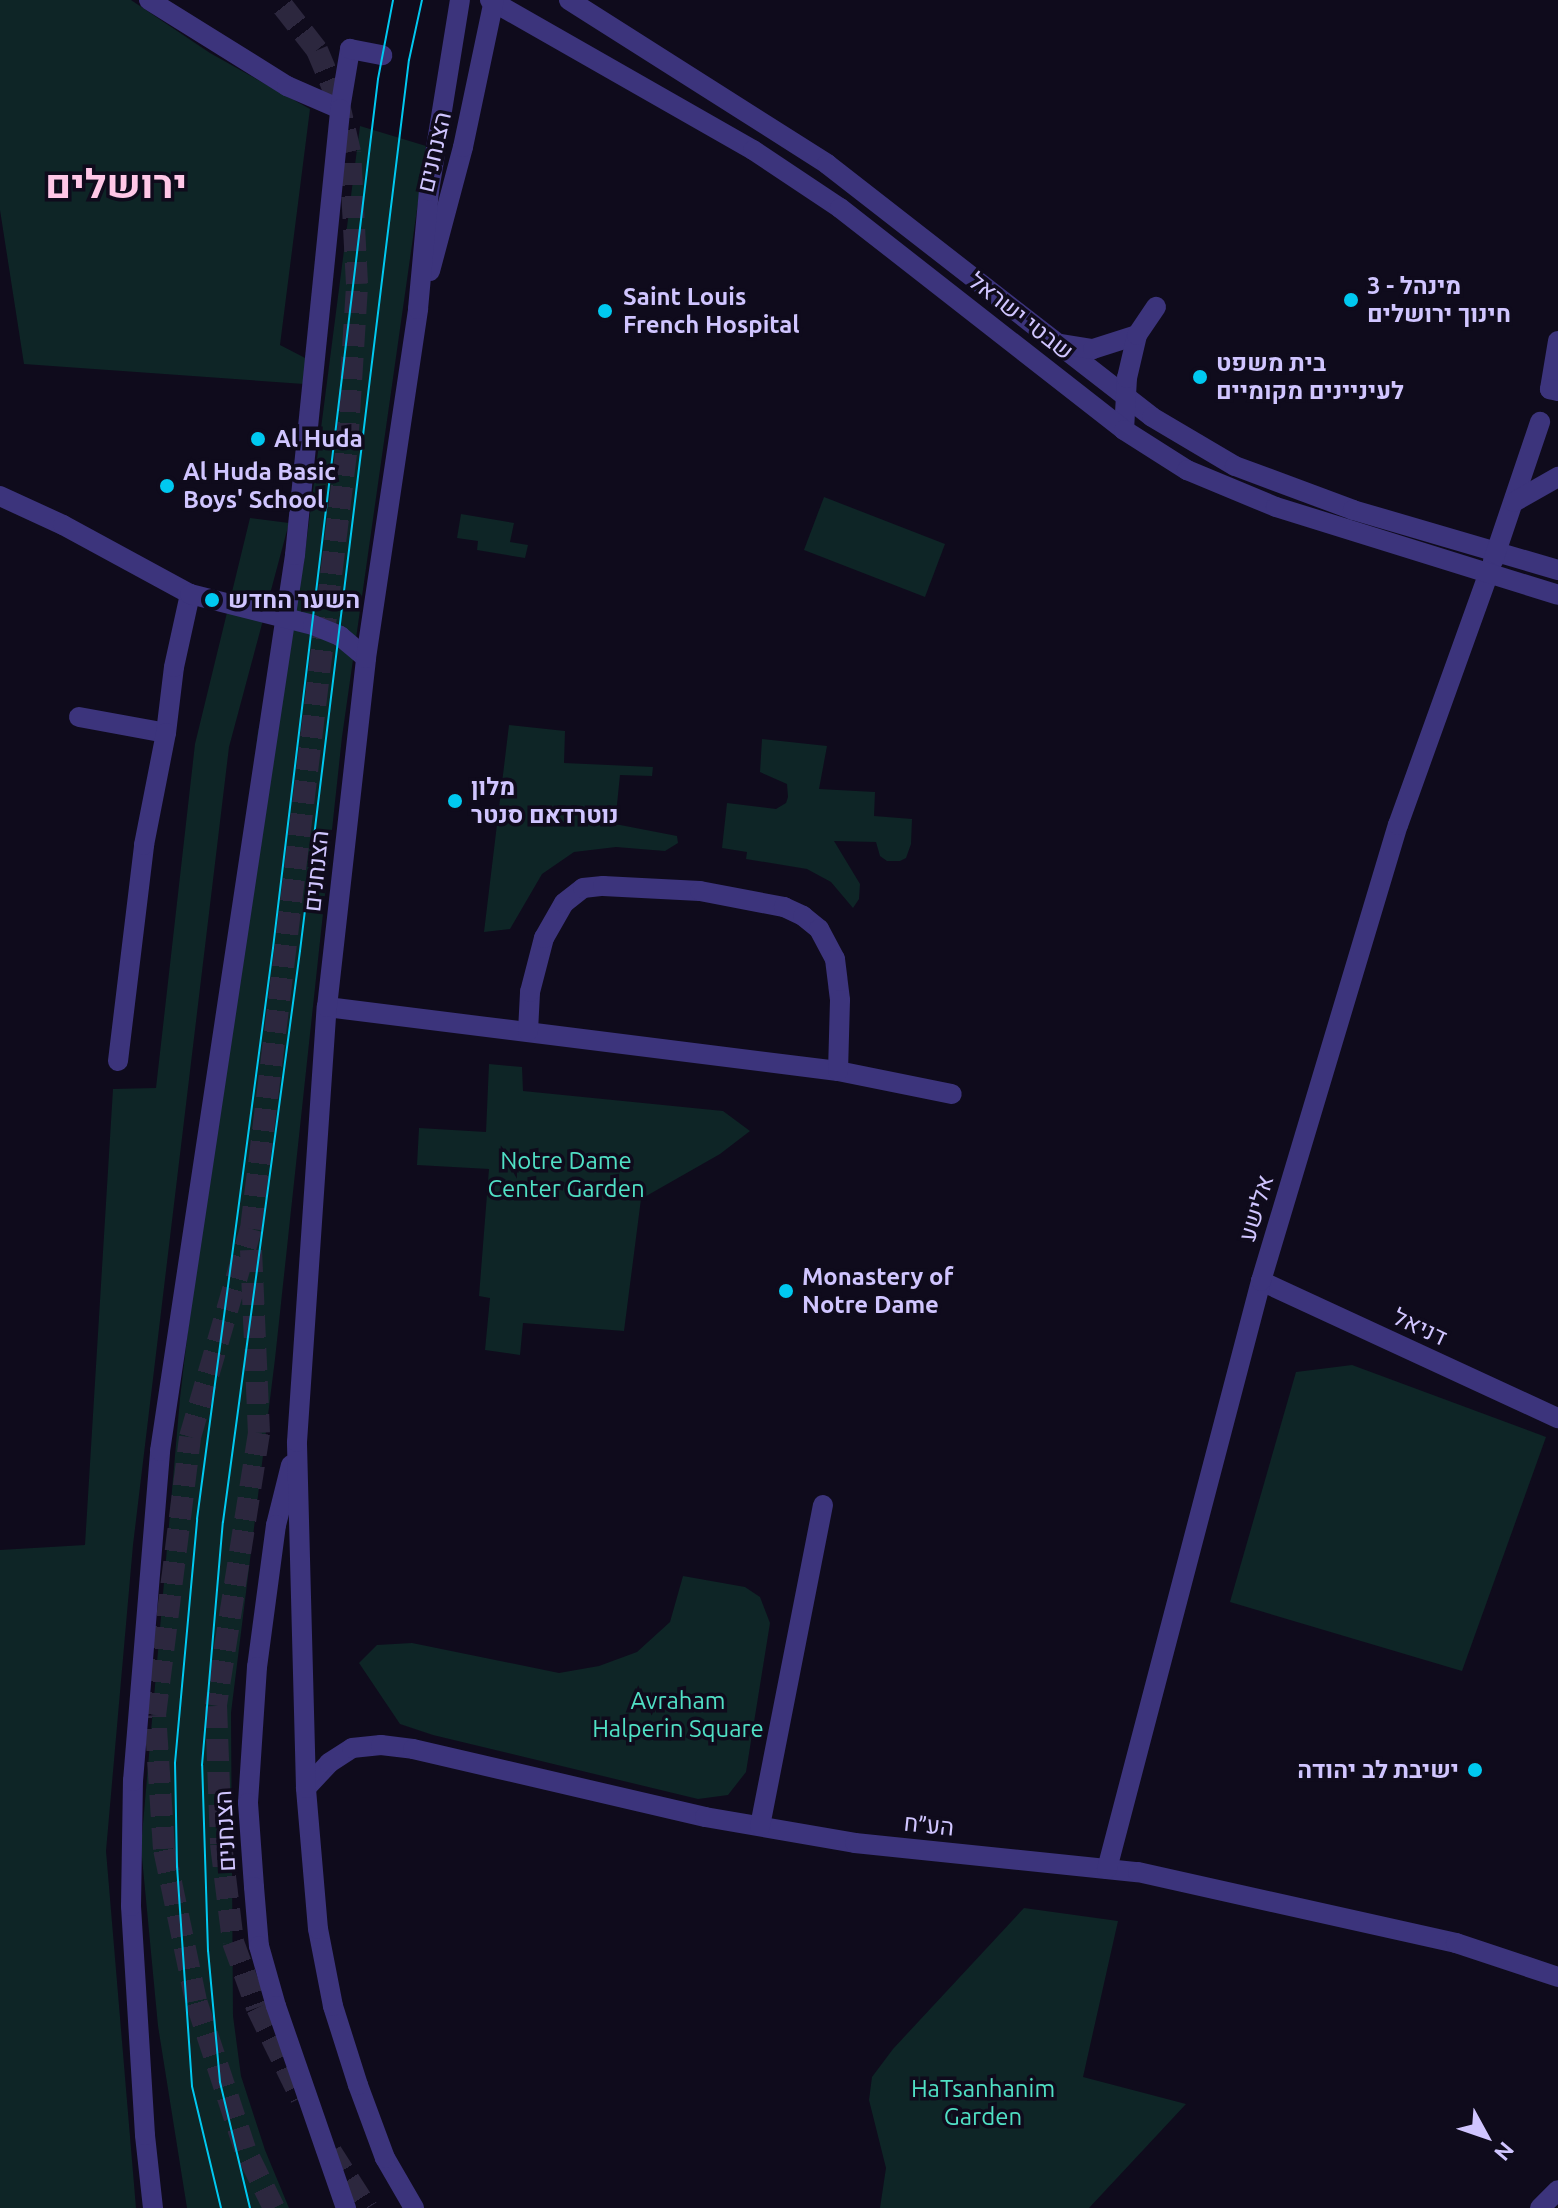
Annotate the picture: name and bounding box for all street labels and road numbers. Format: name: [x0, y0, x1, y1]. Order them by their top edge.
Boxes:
street label: הצנחנים: [411, 109, 457, 195]
street label: שבטי ישראל: [963, 266, 1079, 366]
street label: הצנחנים: [297, 829, 335, 913]
street label: אלישע: [1232, 1171, 1280, 1245]
street label: דניאל: [1388, 1302, 1452, 1352]
street label: הצנחנים: [208, 1789, 242, 1873]
street label: הע״ח: [902, 1808, 956, 1842]

